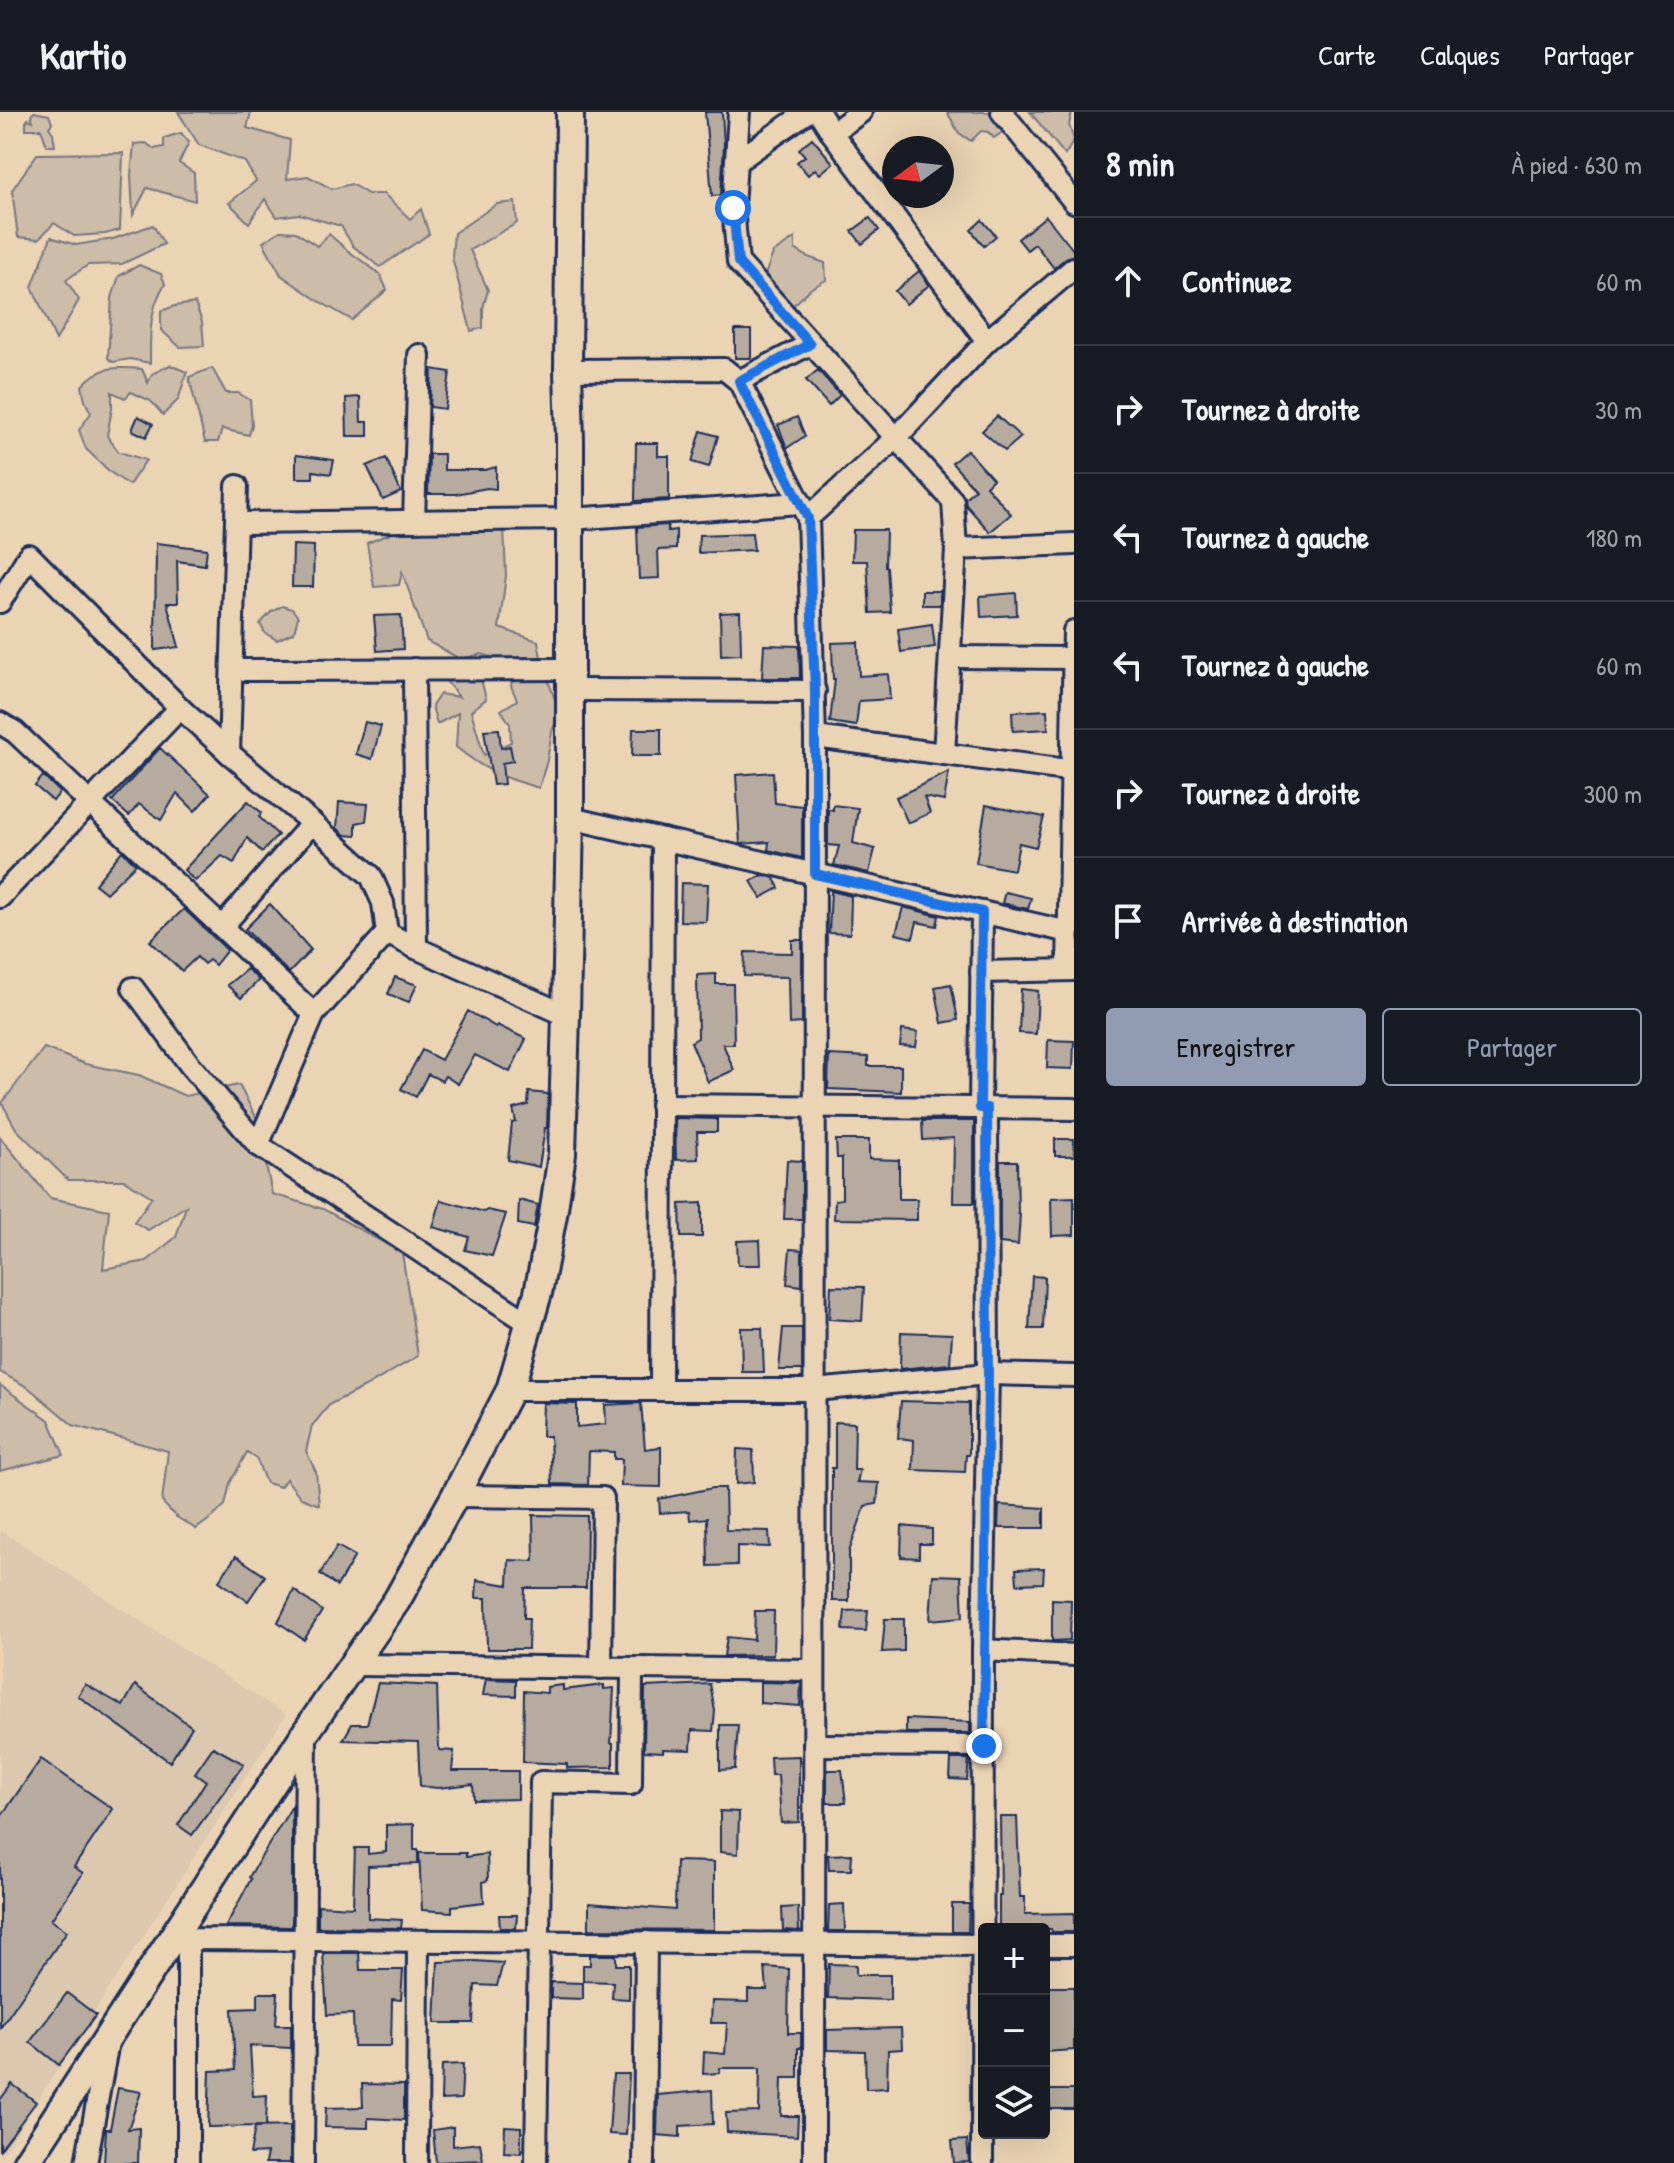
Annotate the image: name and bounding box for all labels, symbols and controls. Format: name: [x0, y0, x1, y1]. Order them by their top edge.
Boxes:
text: Kartio: [40, 29, 126, 81]
text: Carte: [1318, 36, 1376, 74]
text: Calques: [1420, 36, 1500, 74]
text: Partager: [1544, 36, 1634, 74]
north arrow: [882, 136, 954, 208]
text: 8 min: [1106, 141, 1175, 187]
text: À pied · 630 m: [1511, 147, 1642, 182]
route start: [715, 190, 751, 226]
icon: ahead: [1106, 259, 1150, 303]
text: Continuez: [1182, 261, 1291, 301]
text: 60 m: [1596, 264, 1642, 299]
icon: right: [1106, 387, 1150, 431]
text: Tournez à droite: [1182, 389, 1360, 429]
text: 30 m: [1595, 392, 1642, 427]
icon: left: [1106, 515, 1150, 559]
text: Tournez à gauche: [1182, 517, 1369, 557]
text: 180 m: [1586, 520, 1642, 555]
icon: left: [1106, 643, 1150, 687]
text: Tournez à gauche: [1182, 645, 1369, 685]
text: 60 m: [1596, 648, 1642, 683]
icon: right: [1106, 771, 1150, 815]
text: Tournez à droite: [1182, 773, 1360, 813]
text: 300 m: [1583, 776, 1642, 811]
icon: arrive: [1106, 899, 1150, 943]
text: Arrivée à destination: [1182, 901, 1408, 941]
button: Enregistrer: [1106, 1008, 1366, 1086]
button: Partager: [1382, 1008, 1642, 1086]
route end: [966, 1728, 1002, 1764]
map controls: [978, 1923, 1050, 2139]
button: +: [978, 1923, 1050, 1995]
button: −: [978, 1995, 1050, 2067]
button: layers: [978, 2067, 1050, 2139]

